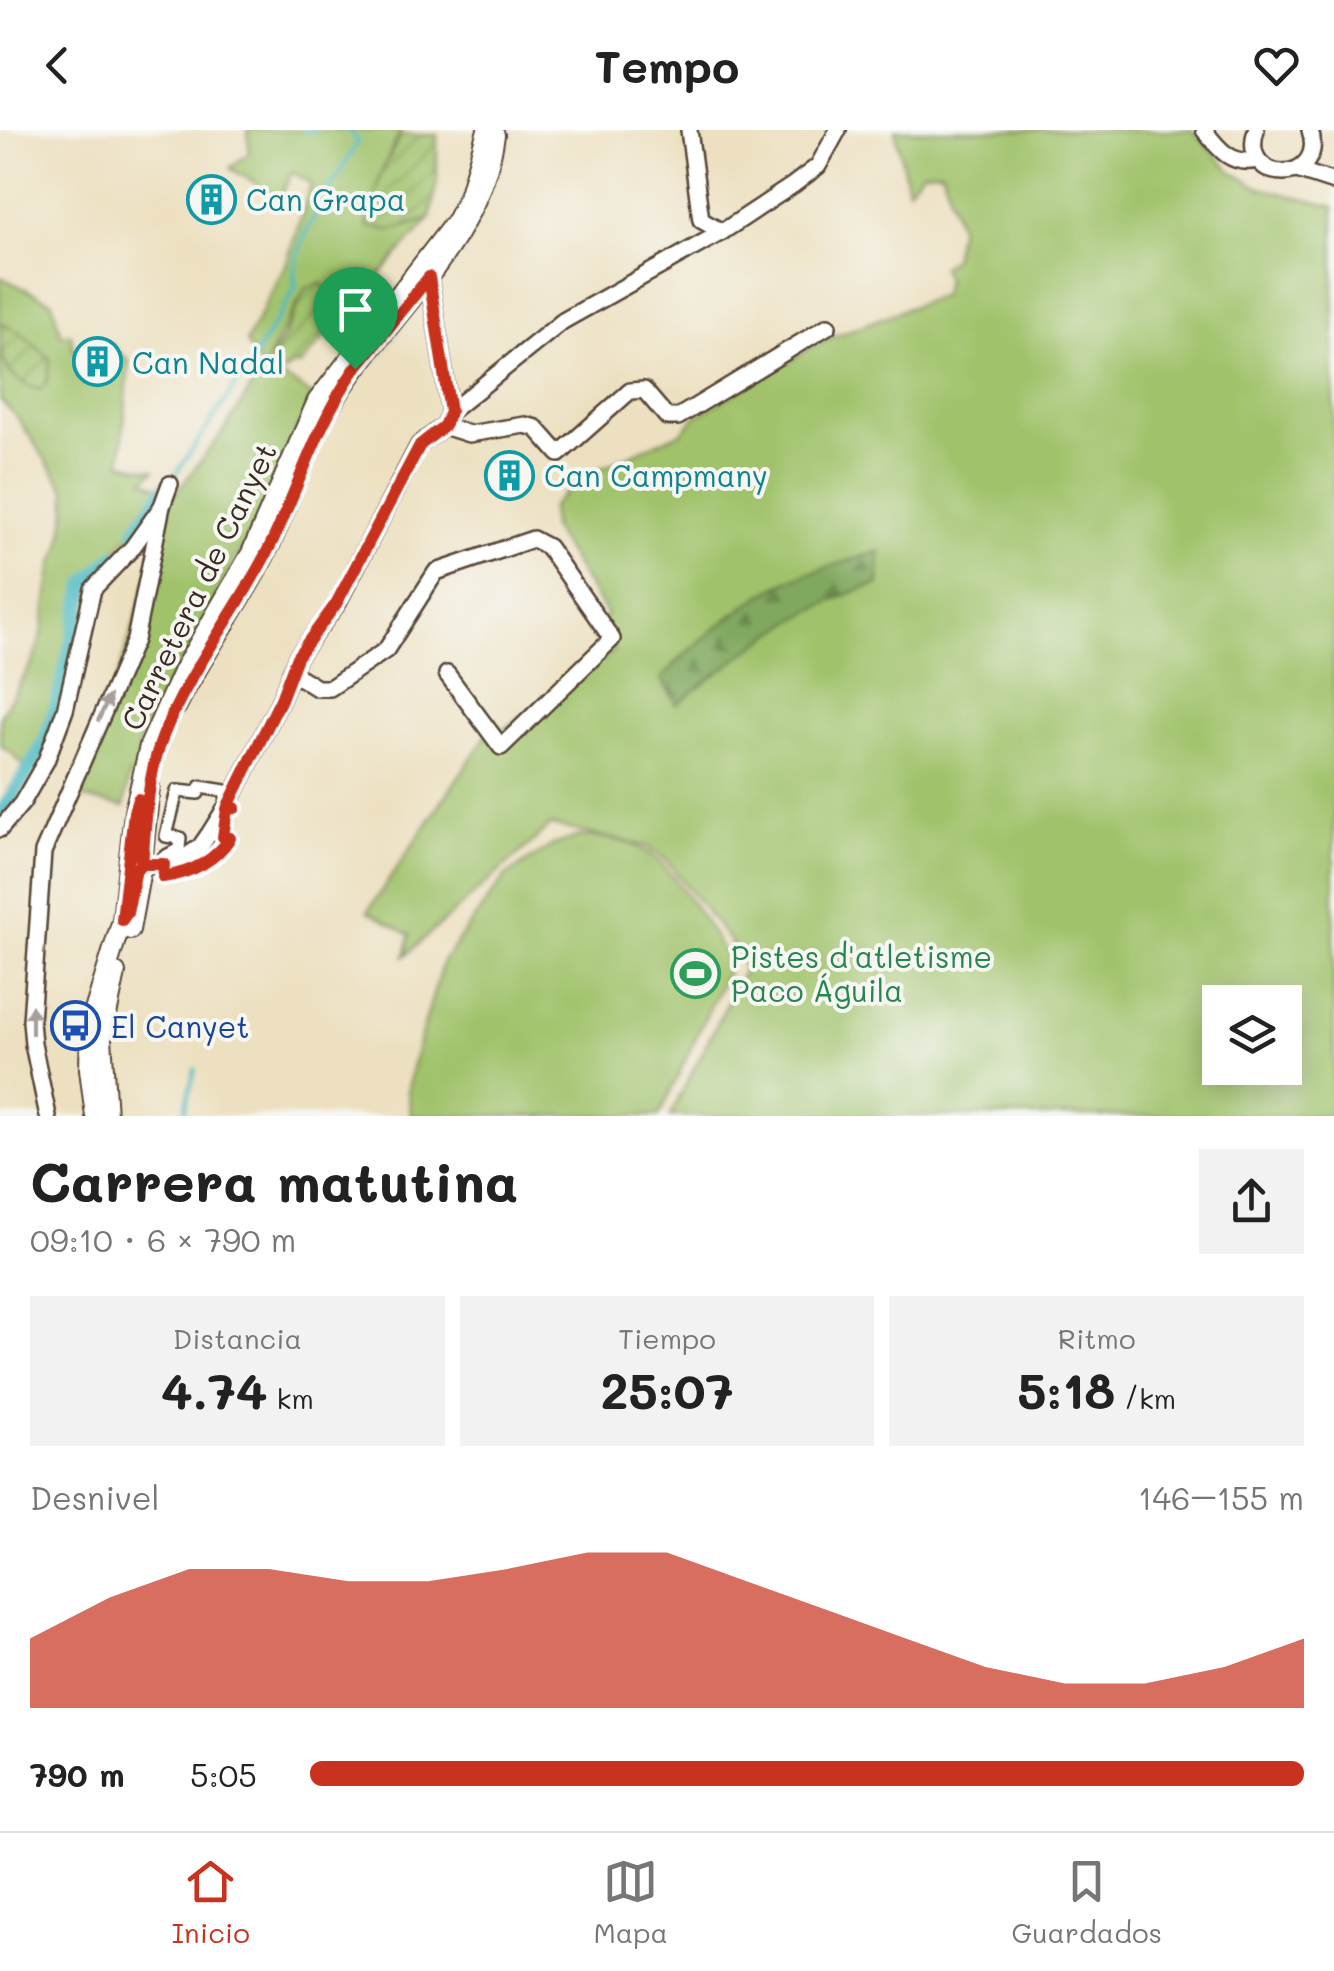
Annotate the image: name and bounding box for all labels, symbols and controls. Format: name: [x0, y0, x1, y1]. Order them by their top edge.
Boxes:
text: Tempo: [595, 36, 739, 94]
icon: back: [30, 38, 85, 93]
icon: heart: [1249, 38, 1304, 93]
building icon: Can Grapa: [185, 173, 237, 225]
place label: Can Grapa: [246, 179, 406, 219]
pin: [313, 267, 398, 370]
icon: arrive: [328, 282, 383, 337]
building icon: Can Nadal: [71, 336, 123, 388]
place label: Can Nadal: [132, 342, 284, 382]
street label: Carretera de Canyet: [111, 436, 285, 736]
building icon: Can Campmany: [483, 449, 535, 501]
place label: Can Campmany: [544, 455, 768, 495]
one-way arrow: [95, 693, 112, 722]
place label: Pistes d'atletisme Paco Águila: [731, 936, 992, 1010]
sports icon: Pistes d'atletisme Paco Águila: [670, 947, 722, 999]
map controls: [1202, 985, 1302, 1085]
button: layers: [1202, 985, 1302, 1085]
bus stop icon: El Canyet: [50, 1000, 102, 1052]
one-way arrow: [24, 1004, 40, 1036]
place label: El Canyet: [111, 1006, 249, 1046]
text: Carrera matutina: [30, 1144, 519, 1216]
button: share: [1199, 1149, 1304, 1254]
text: 09:10 · 6 × 790 m: [30, 1218, 296, 1260]
text: Distancia: [173, 1320, 302, 1356]
text: Tiempo: [618, 1320, 716, 1356]
text: Ritmo: [1058, 1320, 1136, 1356]
text: 4.74: [161, 1356, 268, 1422]
text: 25:07: [600, 1356, 733, 1422]
text: 5:18: [1017, 1356, 1115, 1422]
text: km: [268, 1380, 314, 1416]
text: /km: [1115, 1380, 1176, 1416]
text: Desnivel: [30, 1476, 160, 1518]
text: 146–155 m: [1138, 1476, 1304, 1518]
text: 790 m: [30, 1753, 125, 1795]
text: 5:05: [190, 1753, 257, 1795]
tab: Inicio: [172, 1854, 250, 1950]
tab: Mapa: [593, 1854, 668, 1950]
tab: Guardados: [1011, 1854, 1162, 1950]

